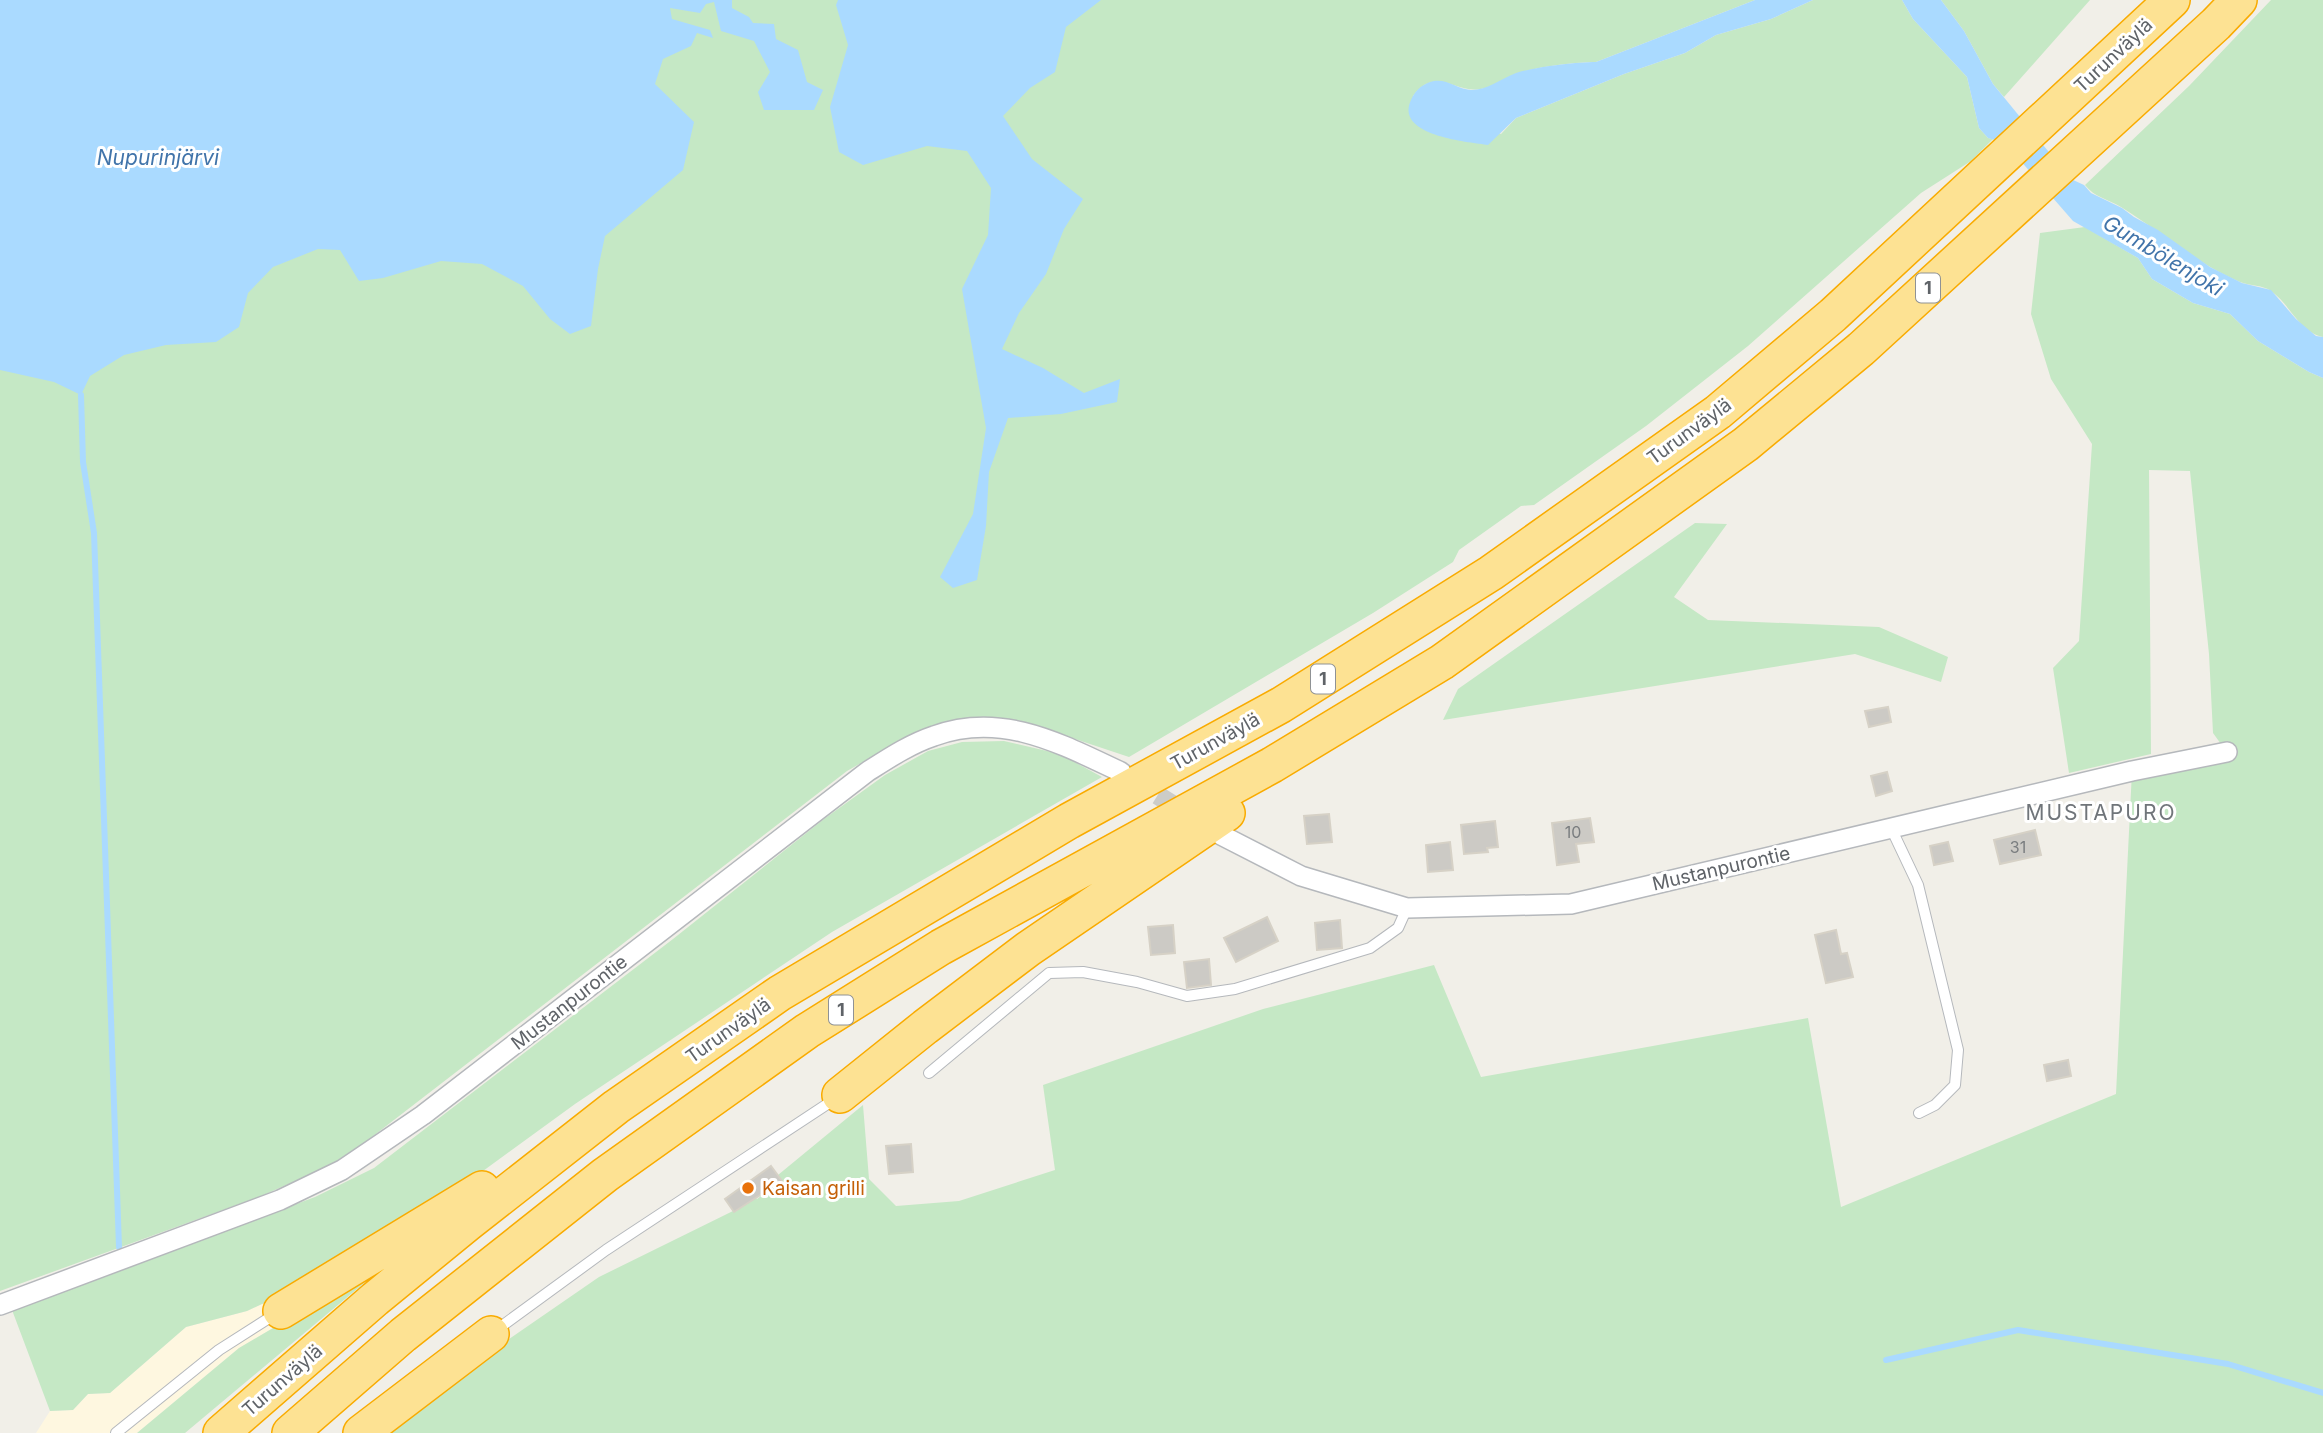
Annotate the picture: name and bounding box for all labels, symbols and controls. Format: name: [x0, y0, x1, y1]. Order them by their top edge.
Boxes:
street label: Turunväylä: [2069, 13, 2157, 97]
water label: Nupurinjärvi: [97, 145, 220, 170]
water label: Gumbölenjoki: [2099, 210, 2229, 302]
road number: 1: [1916, 274, 1940, 302]
street label: Turunväylä: [1643, 393, 1736, 470]
road number: 1: [1311, 664, 1335, 694]
street label: Turunväylä: [1167, 708, 1264, 775]
district label: MUSTAPURO: [2026, 800, 2176, 825]
house number: 10: [1565, 822, 1581, 842]
house number: 31: [2010, 837, 2026, 857]
street label: Mustanpurontie: [1650, 841, 1792, 896]
street label: Mustanpurontie: [507, 950, 632, 1055]
street label: Turunväylä: [681, 993, 775, 1068]
road number: 1: [829, 995, 853, 1024]
place label: Kaisan grilli: [762, 1177, 865, 1200]
marker: Kaisan grilli: [740, 1180, 756, 1196]
street label: Turunväylä: [238, 1339, 327, 1421]

